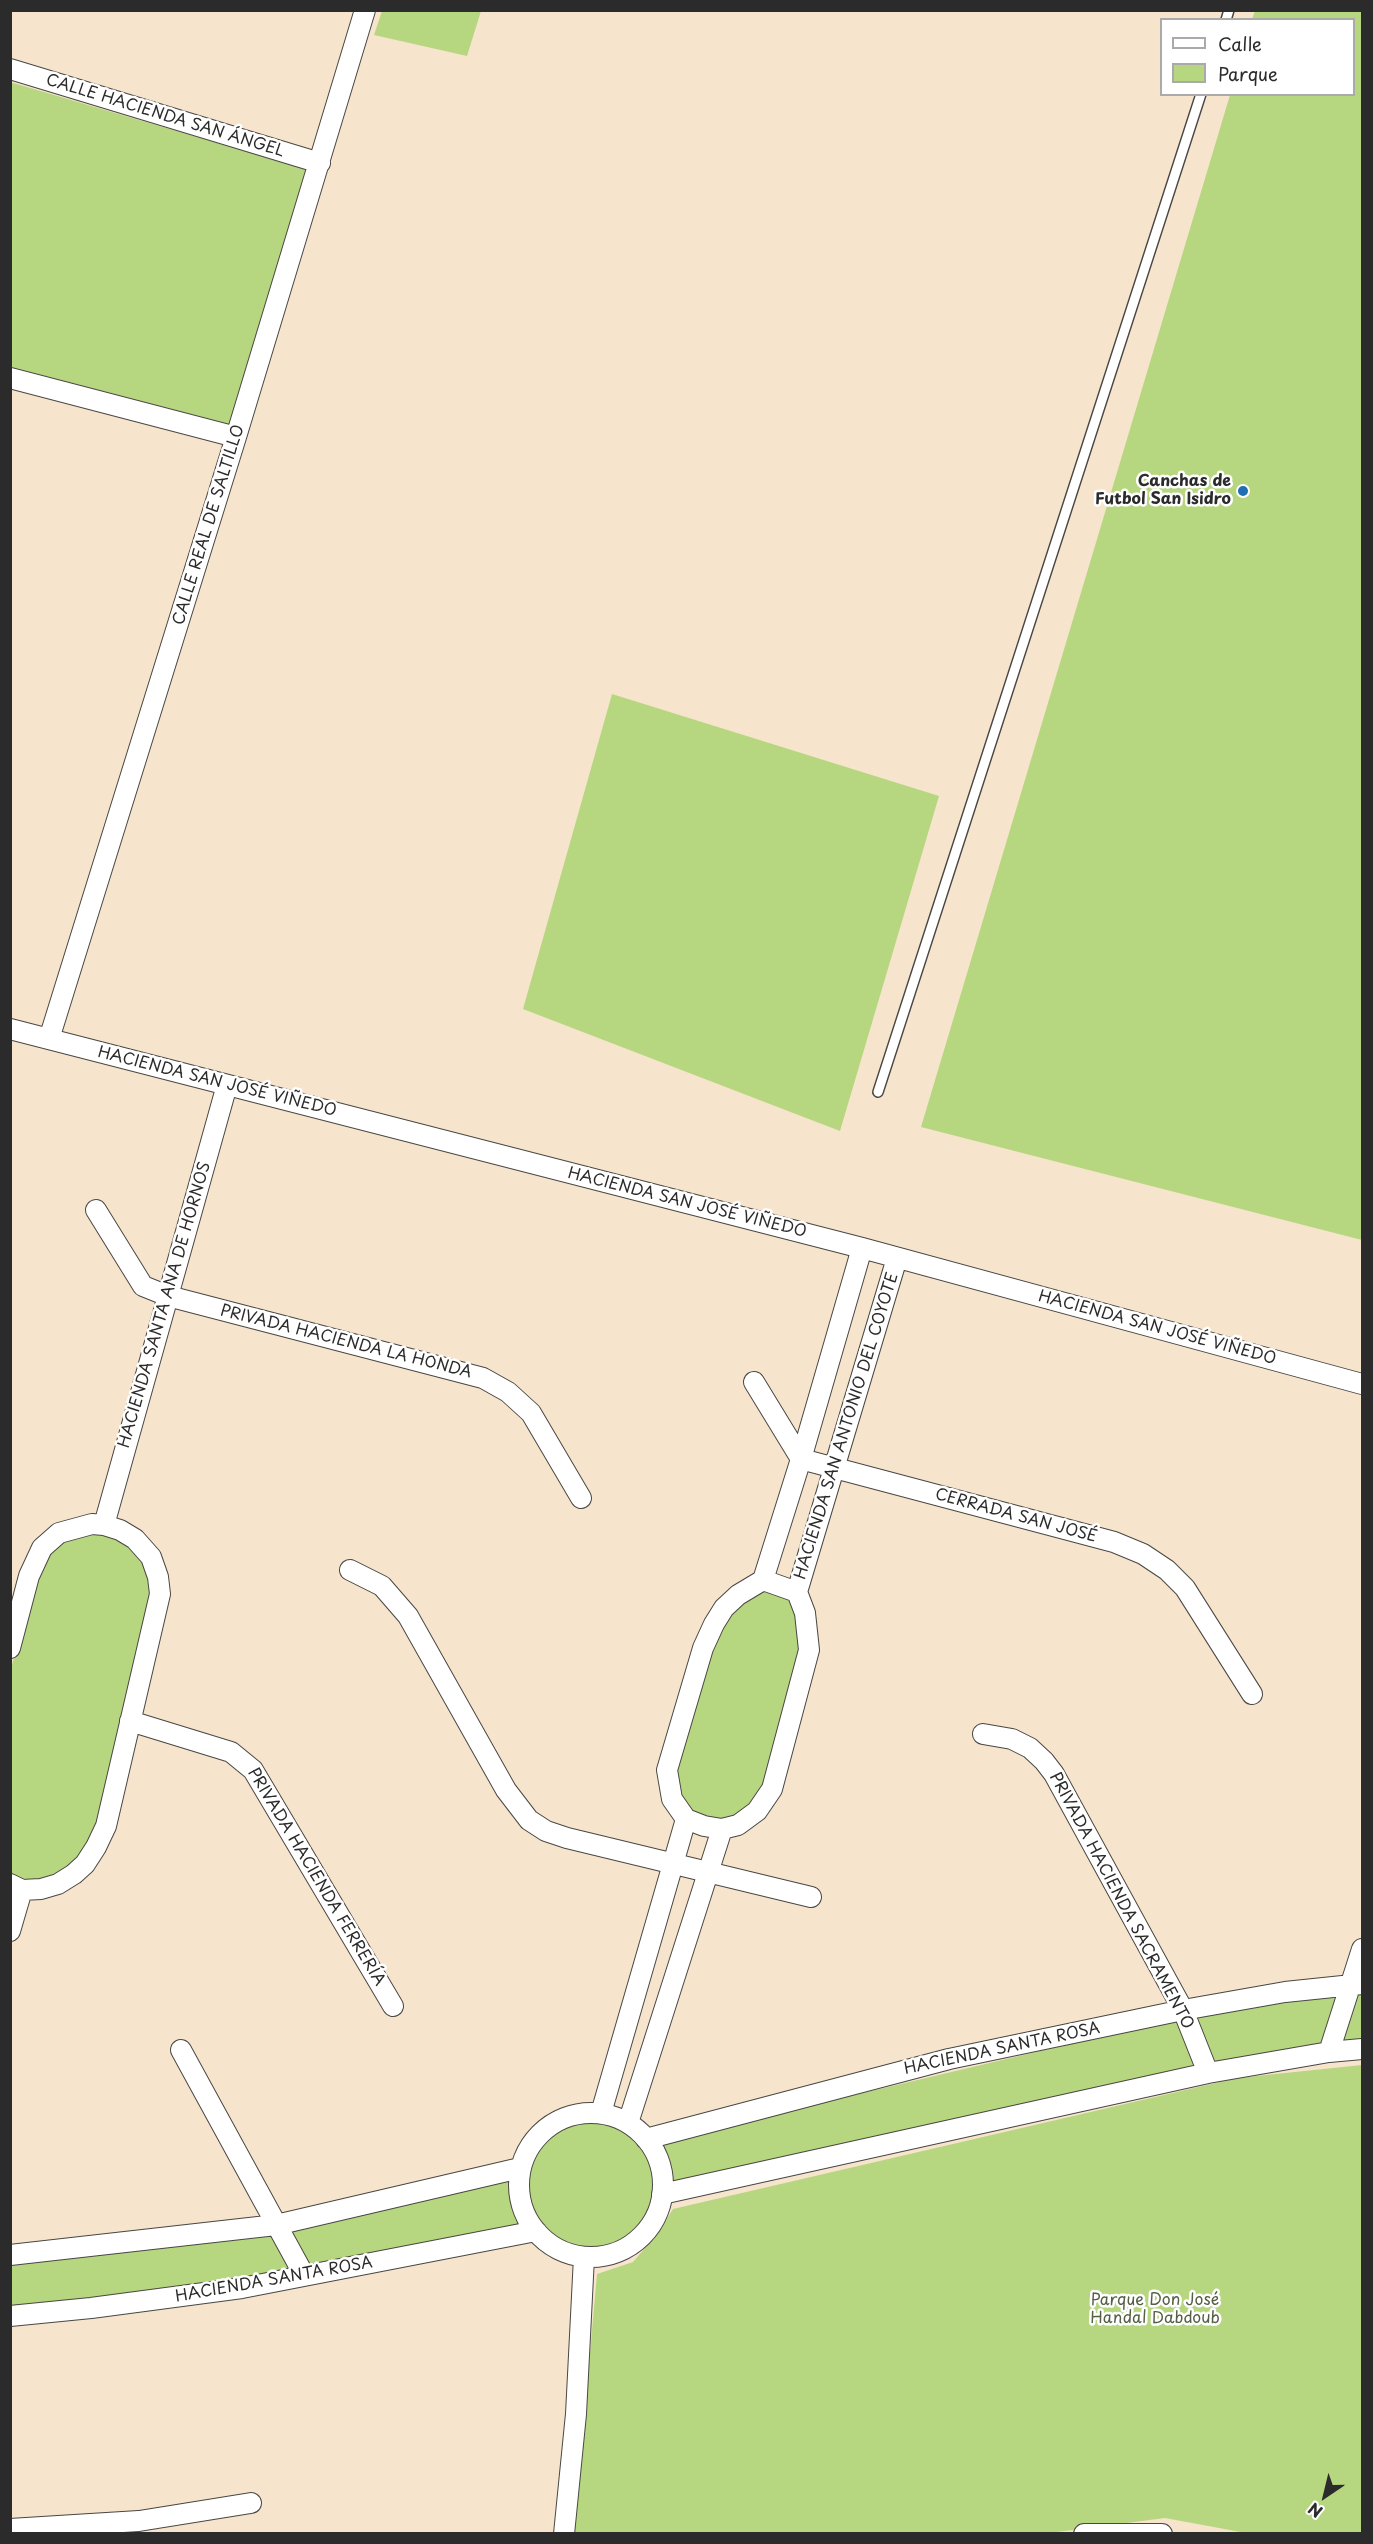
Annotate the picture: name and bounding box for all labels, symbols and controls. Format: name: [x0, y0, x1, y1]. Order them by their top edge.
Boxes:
legend: [1160, 18, 1355, 96]
text: Calle: [1218, 30, 1262, 57]
text: Parque: [1218, 60, 1278, 87]
street label: CALLE HACIENDA SAN ÁNGEL: [44, 71, 286, 161]
street label: CALLE REAL DE SALTILLO: [169, 423, 249, 627]
place label: Canchas de Futbol San Isidro: [1095, 472, 1231, 510]
marker: Canchas de Futbol San Isidro: [1236, 484, 1250, 498]
street label: HACIENDA SAN JOSÉ VIÑEDO: [96, 1043, 338, 1121]
street label: HACIENDA SANTA ANA DE HORNOS: [115, 1160, 215, 1450]
street label: HACIENDA SAN JOSÉ VIÑEDO: [566, 1164, 808, 1242]
street label: HACIENDA SAN ANTONIO DEL COYOTE: [791, 1270, 903, 1582]
street label: HACIENDA SAN JOSÉ VIÑEDO: [1036, 1287, 1278, 1369]
street label: PRIVADA HACIENDA LA HONDA: [218, 1301, 474, 1383]
street label: CERRADA SAN JOSÉ: [933, 1485, 1099, 1547]
street label: PRIVADA HACIENDA FERRERÍA: [243, 1765, 389, 1989]
street label: PRIVADA HACIENDA SACRAMENTO: [1045, 1769, 1197, 2033]
street label: HACIENDA SANTA ROSA: [902, 2019, 1102, 2079]
street label: HACIENDA SANTA ROSA: [174, 2253, 374, 2307]
park label: Parque Don José Handal Dabdoub: [1090, 2291, 1220, 2329]
north arrow: [1295, 2466, 1355, 2526]
text: N: [1303, 2497, 1327, 2524]

